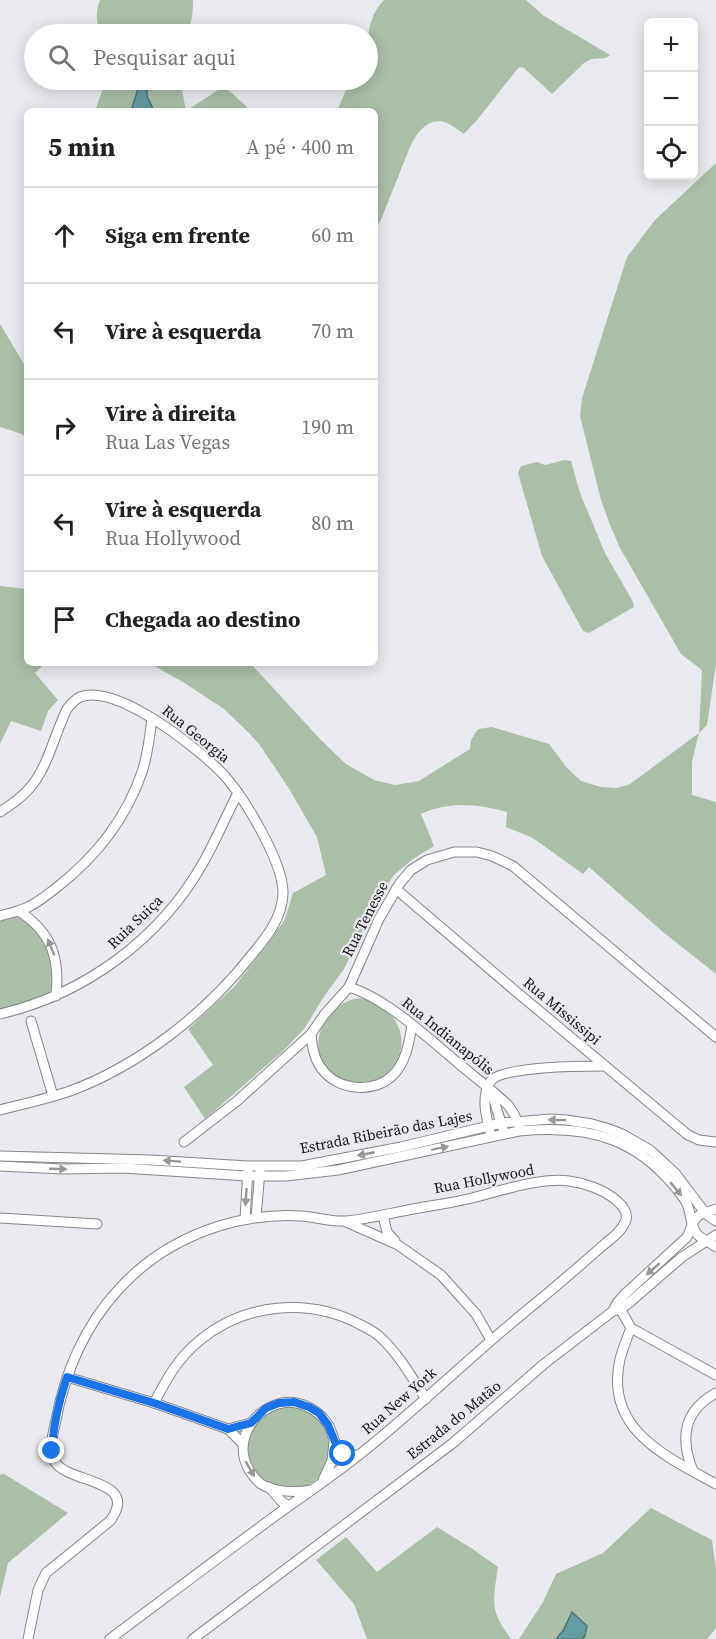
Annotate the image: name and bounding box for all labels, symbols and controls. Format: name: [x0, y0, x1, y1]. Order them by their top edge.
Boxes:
map controls: [644, 18, 698, 180]
button: +: [644, 18, 698, 72]
search box: [24, 24, 378, 90]
icon: search: [45, 41, 78, 74]
text: Pesquisar aqui: [93, 42, 236, 72]
button: −: [644, 72, 698, 126]
button: locate: [644, 126, 698, 180]
text: 5 min: [48, 129, 115, 165]
text: A pé · 400 m: [246, 133, 354, 161]
icon: ahead: [48, 219, 81, 252]
text: Siga em frente: [105, 220, 250, 250]
text: 60 m: [311, 221, 354, 249]
icon: left: [48, 315, 81, 348]
text: Vire à esquerda: [105, 316, 261, 346]
text: 70 m: [311, 317, 354, 345]
text: Vire à direita: [105, 398, 236, 428]
icon: right: [48, 411, 81, 444]
text: 190 m: [301, 413, 354, 441]
text: Rua Las Vegas: [105, 428, 230, 456]
text: Vire à esquerda: [105, 494, 261, 524]
icon: left: [48, 507, 81, 540]
text: 80 m: [311, 509, 354, 537]
text: Rua Hollywood: [105, 524, 241, 552]
icon: arrive: [48, 603, 81, 636]
text: Chegada ao destino: [105, 604, 300, 634]
street label: Rua Georgia: [158, 700, 235, 768]
street label: Rua Tenesse: [337, 877, 393, 960]
street label: Ruia Suiça: [102, 890, 167, 953]
one-way arrow: [46, 938, 56, 956]
street label: Rua Mississipi: [519, 972, 606, 1049]
street label: Rua Indianapólis: [398, 992, 499, 1079]
street label: Estrada Ribeirão das Lajes: [298, 1104, 474, 1159]
one-way arrow: [547, 1115, 566, 1125]
one-way arrow: [430, 1143, 449, 1152]
one-way arrow: [356, 1150, 375, 1159]
one-way arrow: [162, 1156, 181, 1166]
street label: Rua Hollywood: [432, 1158, 536, 1199]
one-way arrow: [49, 1164, 68, 1173]
one-way arrow: [669, 1181, 682, 1196]
one-way arrow: [241, 1188, 251, 1207]
one-way arrow: [645, 1262, 661, 1275]
street label: Rua New York: [357, 1362, 441, 1439]
street label: Estrada do Matão: [402, 1375, 505, 1464]
route end: [38, 1437, 64, 1463]
route start: [329, 1440, 355, 1466]
one-way arrow: [244, 1461, 255, 1477]

